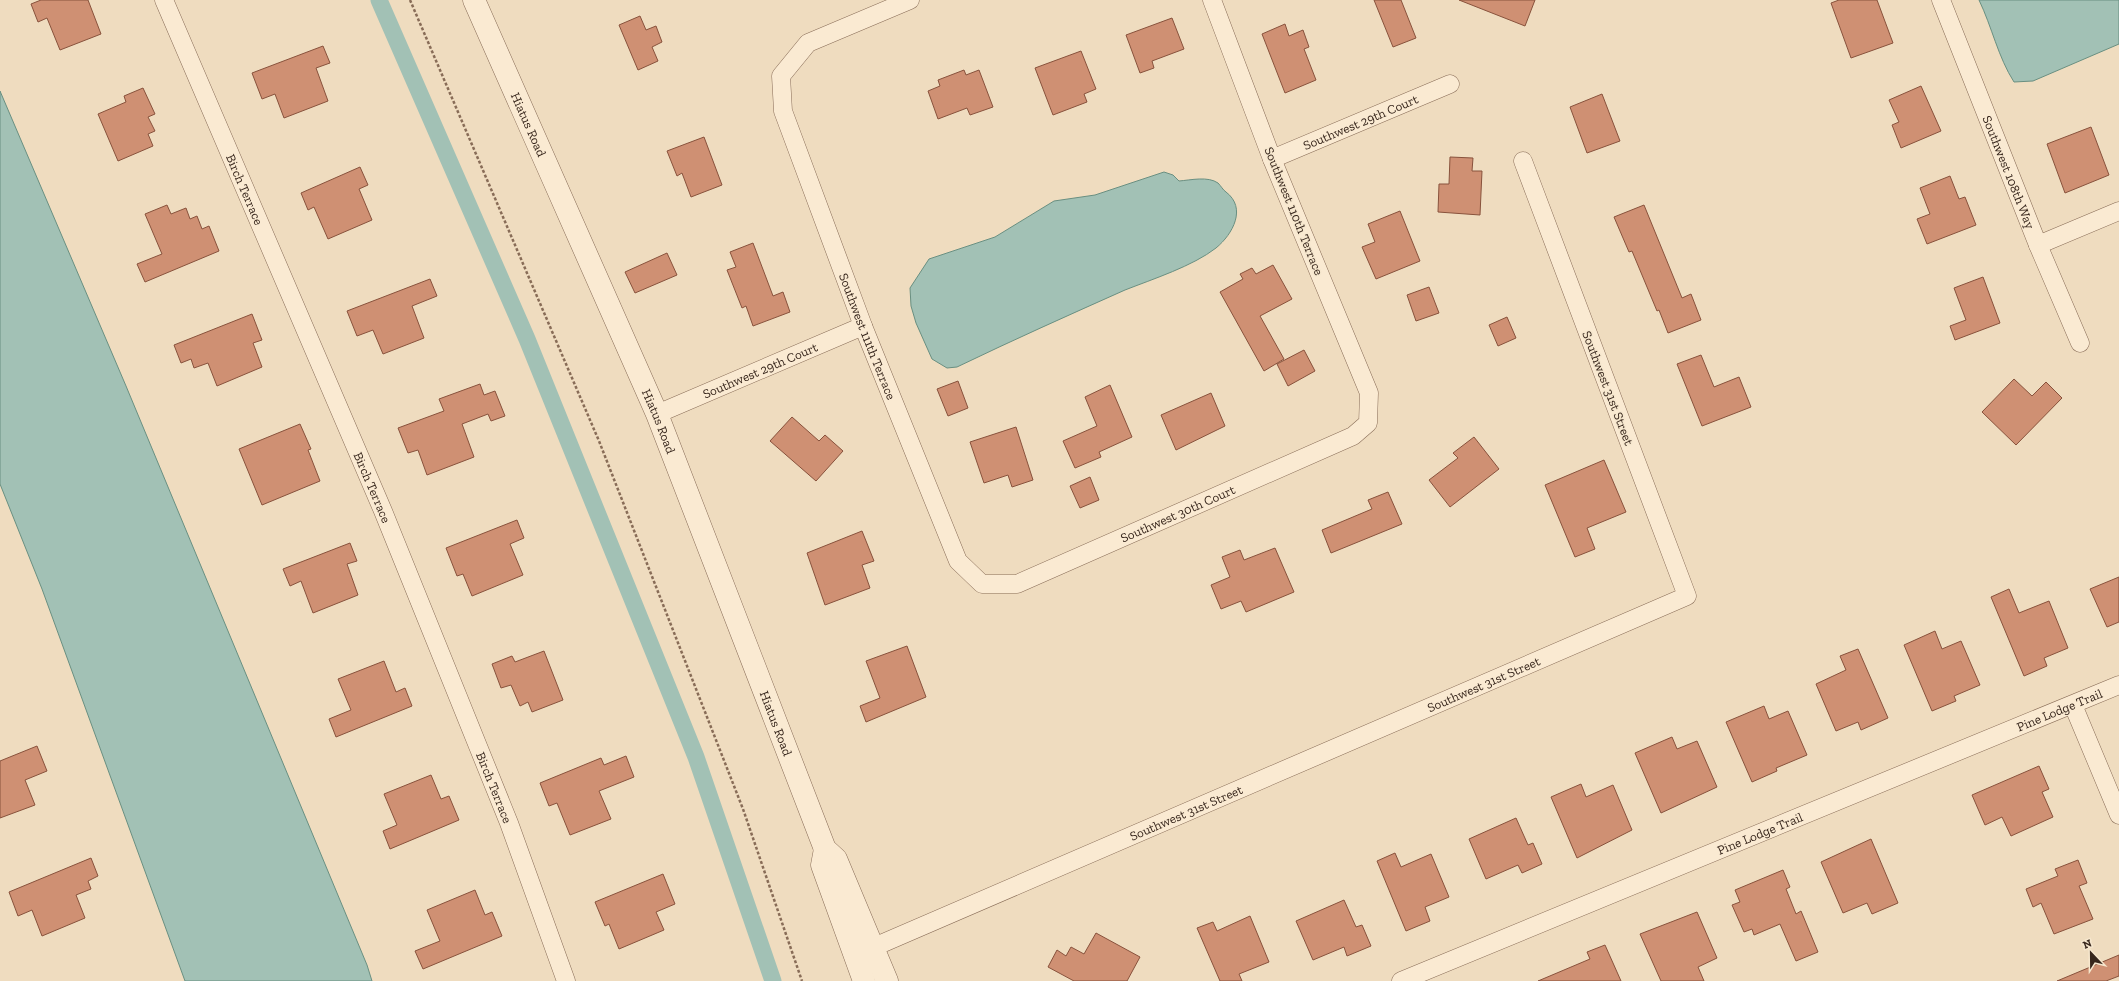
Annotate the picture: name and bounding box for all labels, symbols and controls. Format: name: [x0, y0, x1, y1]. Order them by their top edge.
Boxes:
street label: Hiatus Road: [508, 90, 550, 159]
street label: Southwest 29th Court: [1301, 91, 1420, 153]
street label: Southwest 108th Way: [1980, 113, 2038, 231]
street label: Southwest 110th Terrace: [1261, 145, 1327, 277]
street label: Birch Terrace: [223, 152, 267, 227]
street label: Southwest 111th Terrace: [836, 271, 899, 402]
street label: Southwest 31st Street: [1579, 329, 1637, 447]
street label: Southwest 29th Court: [700, 339, 820, 401]
street label: Hiatus Road: [639, 386, 679, 456]
street label: Birch Terrace: [351, 449, 394, 525]
street label: Southwest 30th Court: [1118, 481, 1237, 545]
street label: Southwest 31st Street: [1425, 653, 1542, 715]
street label: Pine Lodge Trail: [2014, 685, 2105, 734]
street label: Hiatus Road: [757, 688, 796, 758]
street label: Birch Terrace: [474, 750, 516, 825]
street label: Southwest 31st Street: [1127, 781, 1245, 843]
street label: Pine Lodge Trail: [1715, 809, 1805, 857]
north arrow: [2071, 933, 2111, 973]
text: N: [2081, 936, 2094, 952]

